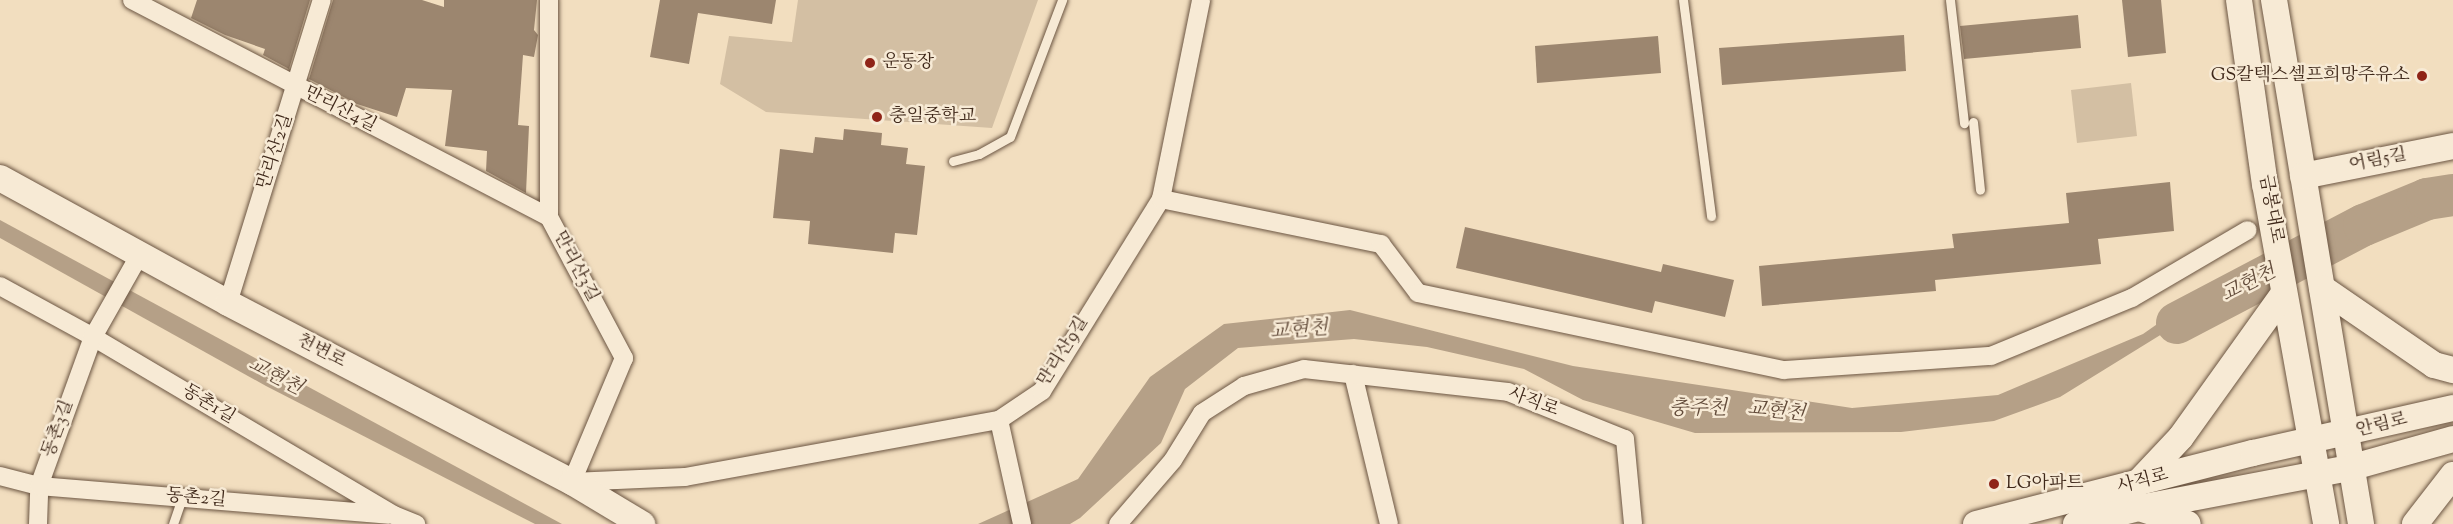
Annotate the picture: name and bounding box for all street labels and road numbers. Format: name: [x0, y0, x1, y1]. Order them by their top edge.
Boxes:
street label: 만리산4길: [300, 83, 380, 137]
street label: 만리산2길: [254, 112, 298, 192]
street label: 어림5길: [2347, 145, 2409, 177]
street label: 금봉대로: [2253, 173, 2287, 245]
street label: 만리산3길: [547, 228, 603, 306]
street label: 만리산9길: [1034, 313, 1094, 391]
street label: 천변로: [293, 331, 349, 373]
street label: 동촌1길: [177, 381, 239, 429]
street label: 사직로: [1505, 384, 1561, 422]
street label: 동촌3길: [39, 397, 79, 461]
street label: 안림로: [2354, 409, 2410, 443]
street label: 사직로: [2115, 465, 2171, 499]
street label: 동촌2길: [165, 486, 227, 512]

